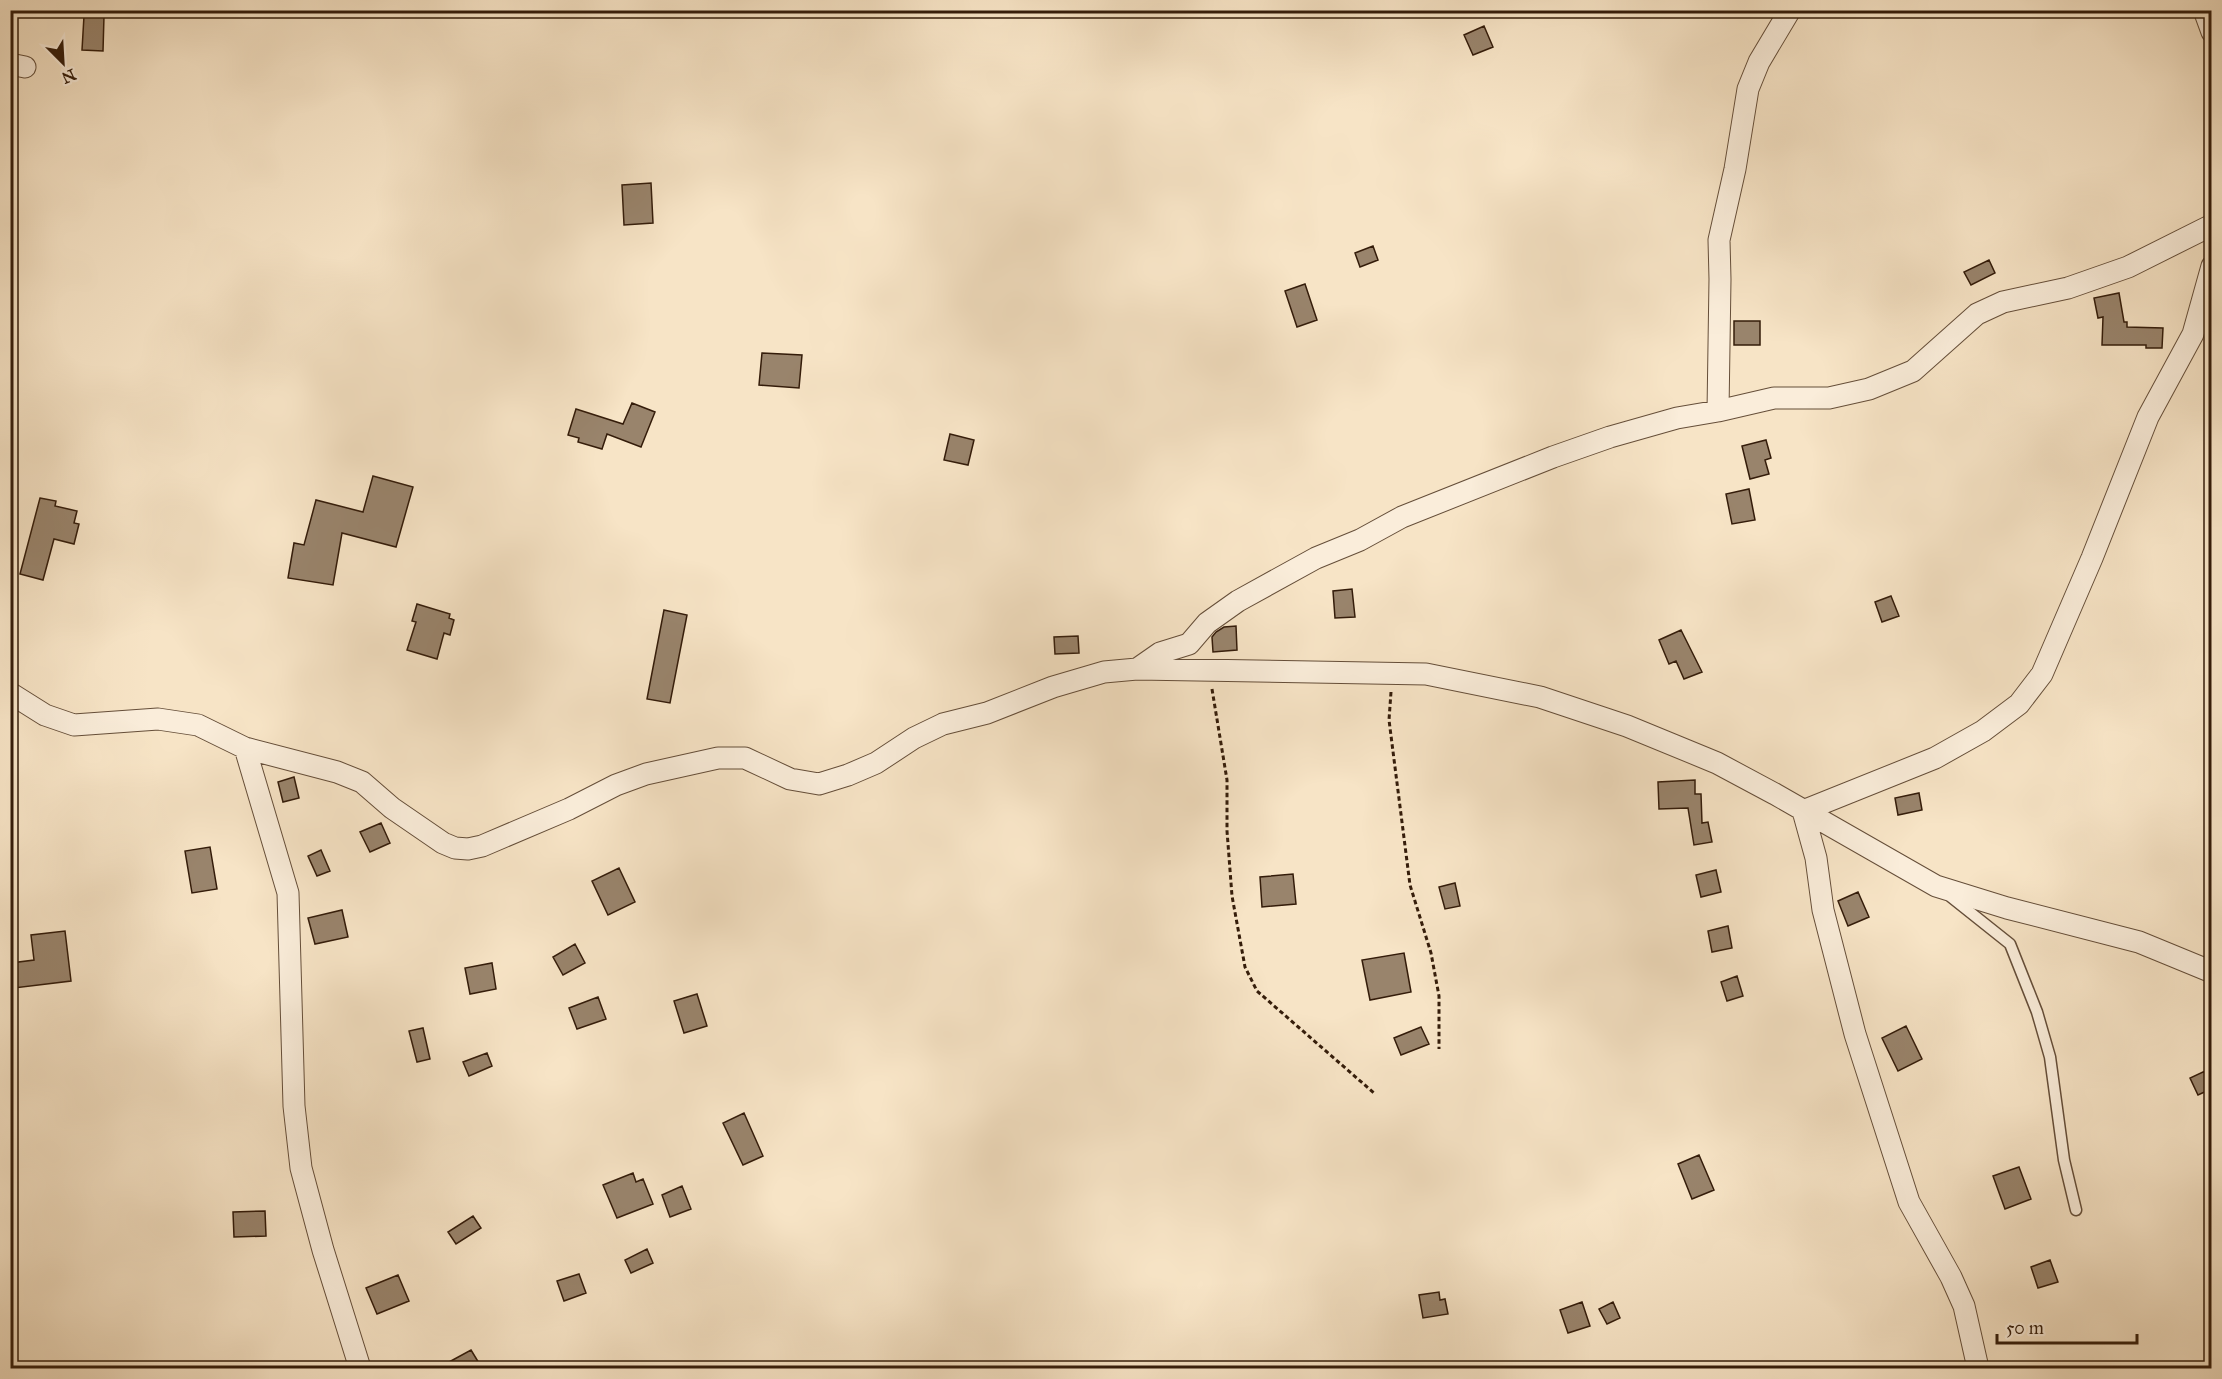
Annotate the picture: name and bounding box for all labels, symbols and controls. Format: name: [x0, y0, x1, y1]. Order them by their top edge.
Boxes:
north arrow: [33, 33, 93, 93]
text: N: [58, 65, 79, 88]
scale bar: [1997, 1307, 2136, 1345]
text: 50 m: [2006, 1317, 2044, 1339]

